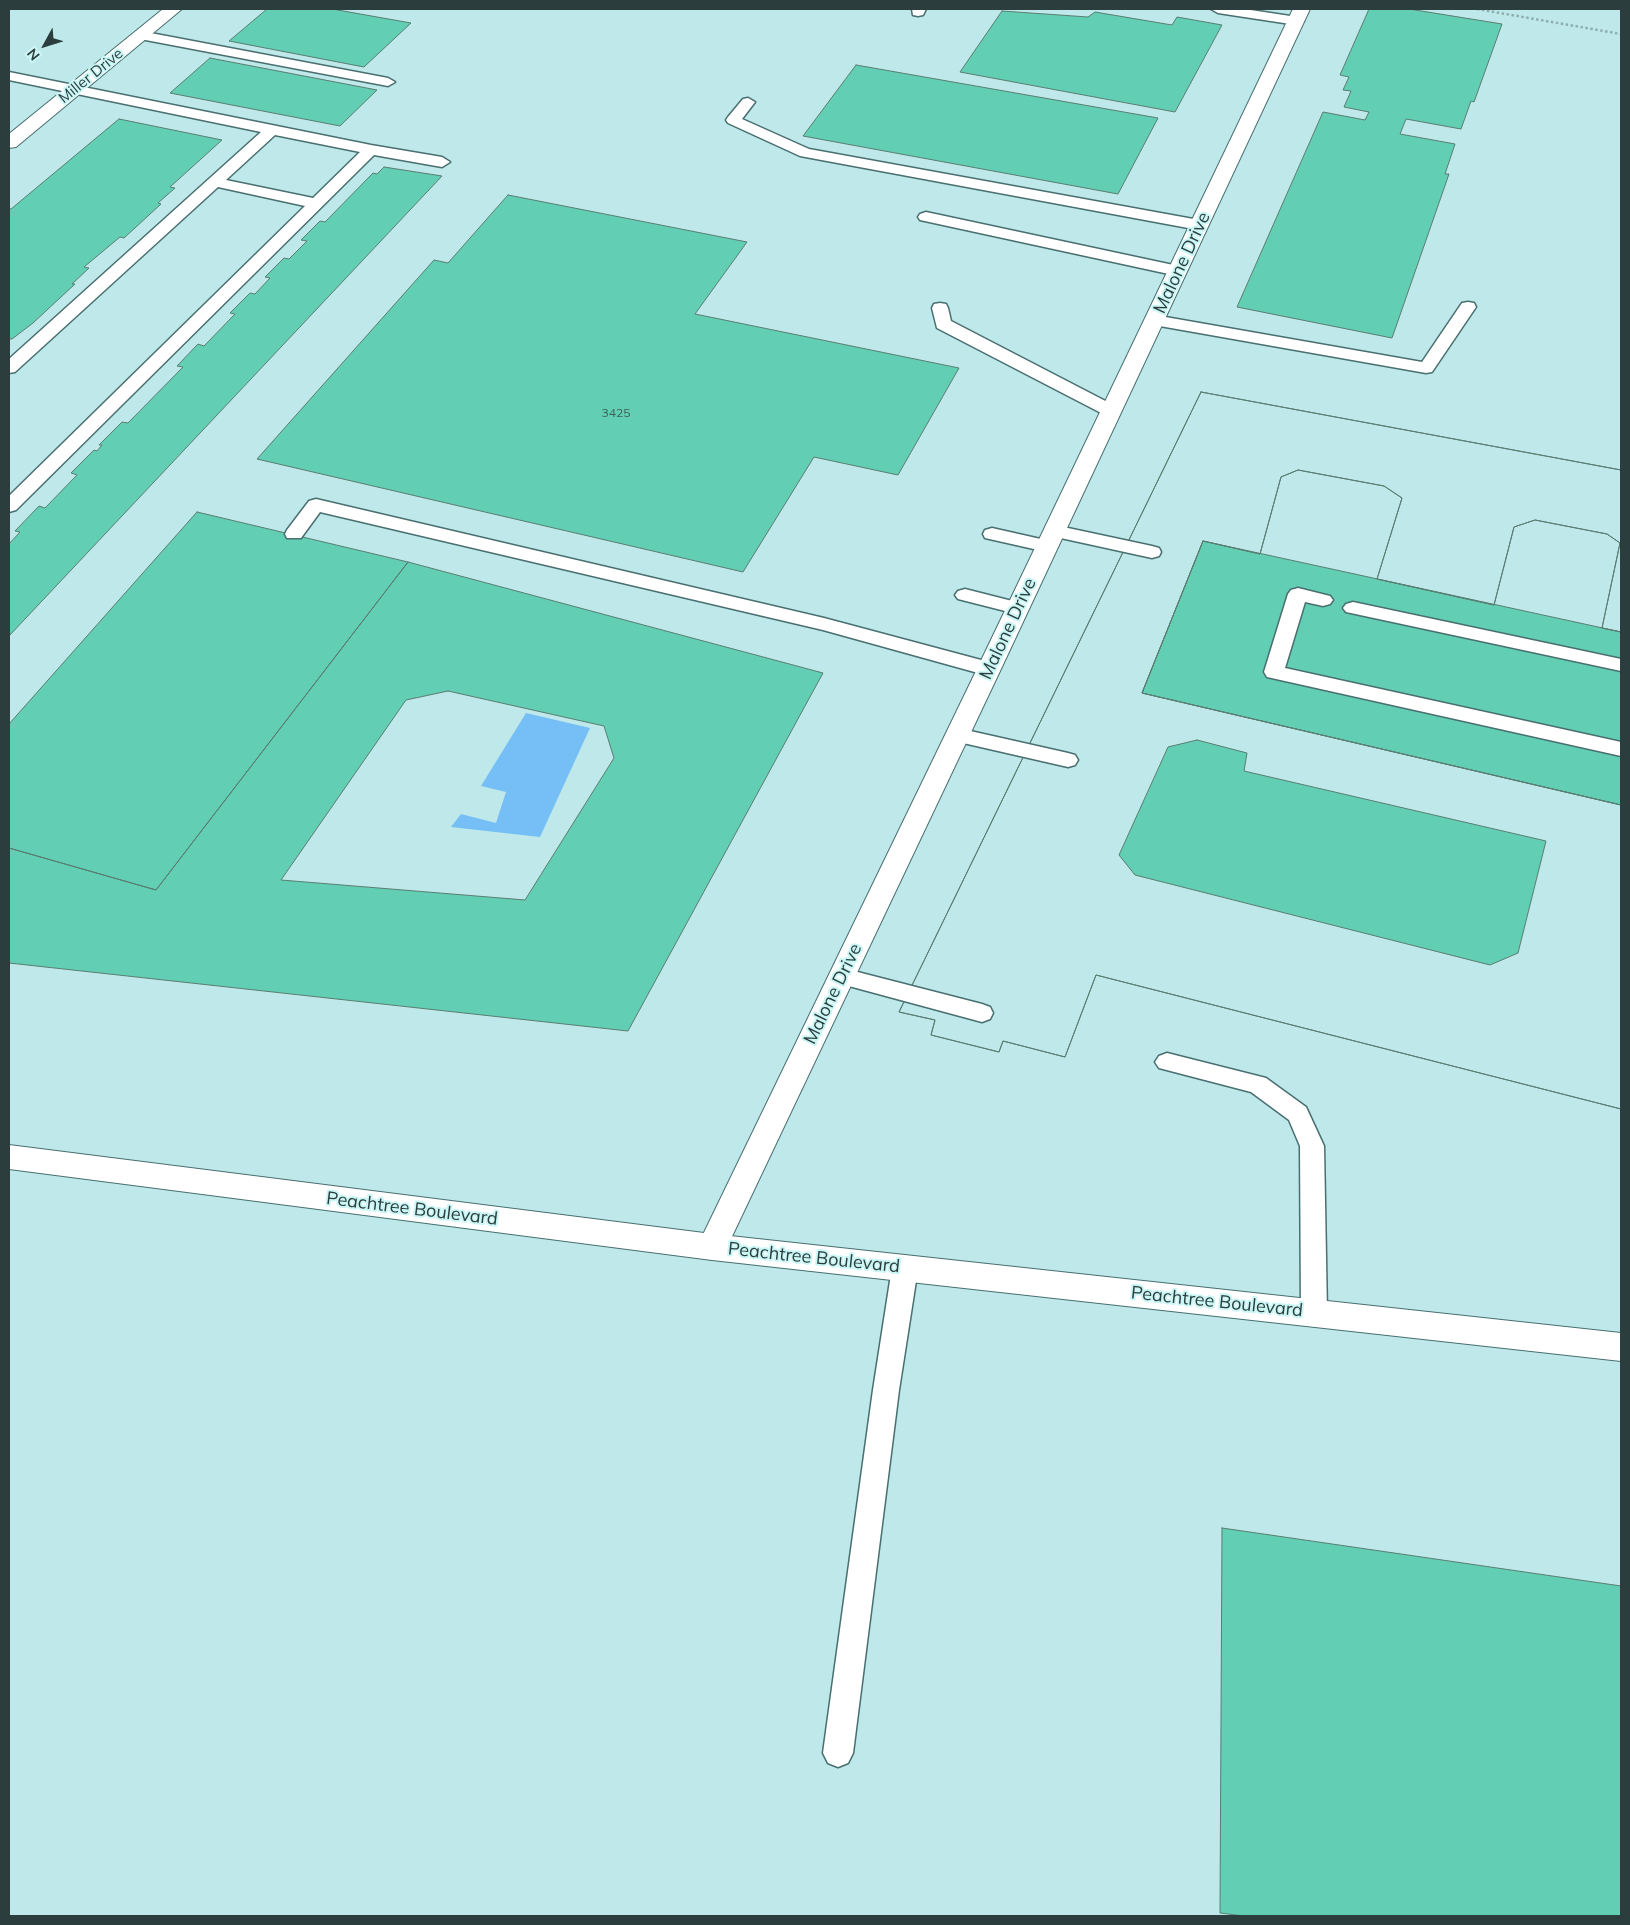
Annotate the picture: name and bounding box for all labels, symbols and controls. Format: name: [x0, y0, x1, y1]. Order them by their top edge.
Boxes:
north arrow: [20, 20, 70, 70]
text: N: [23, 45, 44, 64]
street label: Miller Drive: [55, 45, 127, 107]
street label: Malone Drive: [1149, 209, 1215, 317]
house number: 3425: [602, 406, 630, 420]
street label: Malone Drive: [975, 575, 1041, 683]
street label: Malone Drive: [799, 940, 867, 1048]
street label: Peachtree Boulevard: [325, 1188, 499, 1230]
street label: Peachtree Boulevard: [727, 1238, 901, 1278]
street label: Peachtree Boulevard: [1130, 1282, 1304, 1322]

